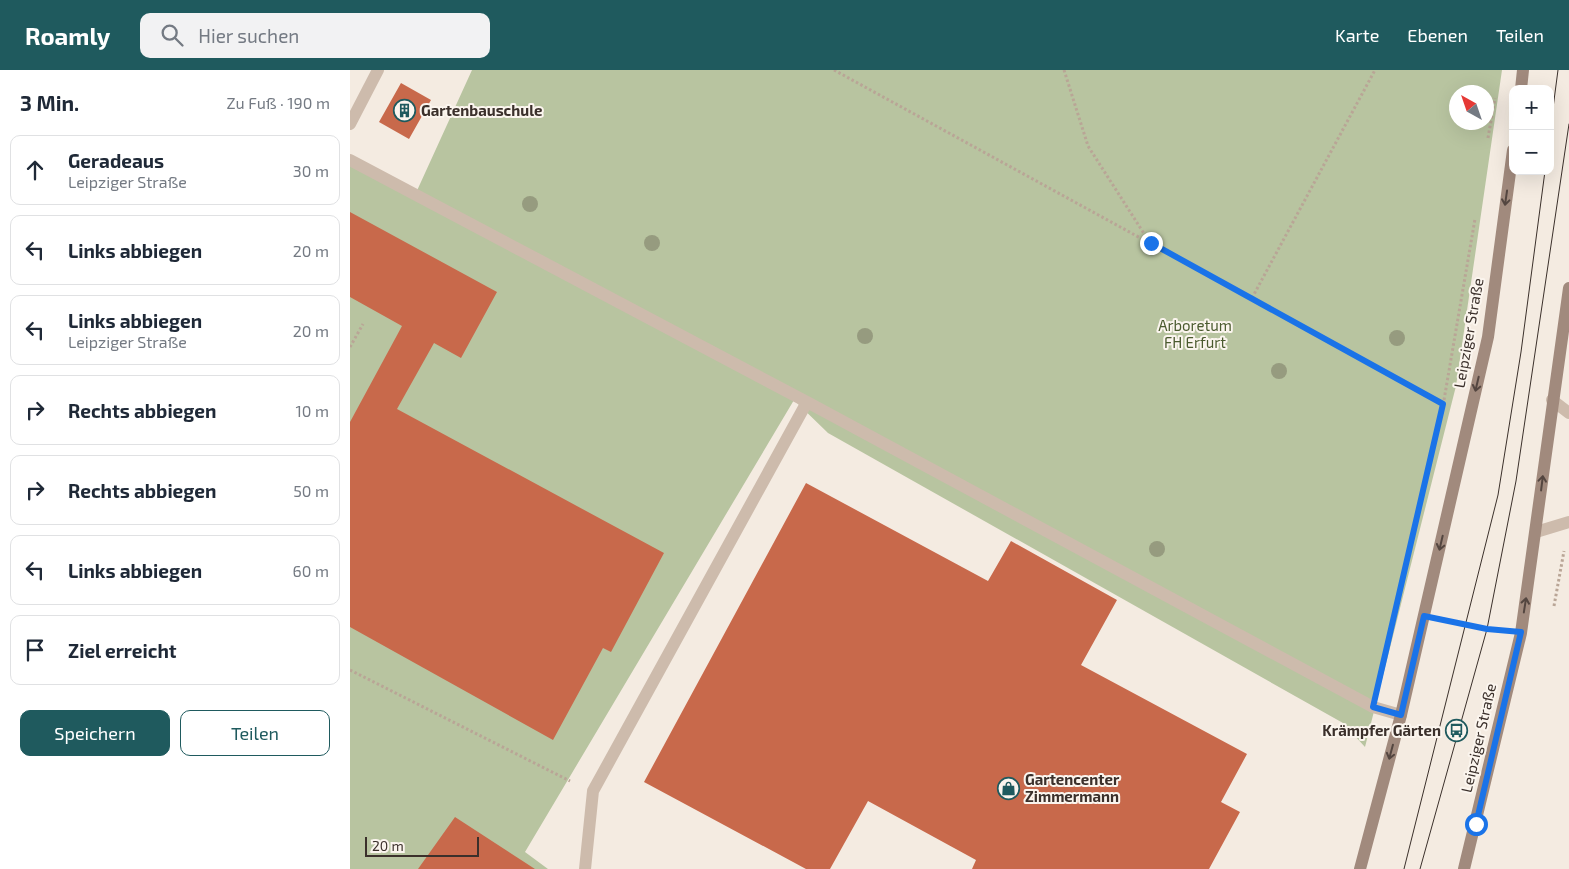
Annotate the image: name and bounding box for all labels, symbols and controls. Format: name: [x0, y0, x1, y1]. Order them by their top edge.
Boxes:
search box: [140, 13, 490, 58]
text: Roamly: [25, 21, 110, 50]
icon: search: [158, 21, 186, 49]
text: Hier suchen: [198, 24, 299, 47]
text: Karte: [1335, 24, 1379, 46]
text: Ebenen: [1407, 24, 1468, 46]
text: Teilen: [1496, 24, 1544, 46]
north arrow: [1449, 85, 1494, 130]
map controls: [1509, 85, 1554, 175]
button: +: [1509, 85, 1554, 130]
text: 3 Min.: [20, 90, 79, 115]
text: Zu Fuß · 190 m: [227, 93, 330, 112]
building icon: Gartenbauschule: [393, 99, 417, 123]
place label: Gartenbauschule: [421, 101, 543, 119]
button: −: [1509, 130, 1554, 175]
text: Geradeaus: [68, 149, 164, 172]
icon: ahead: [21, 156, 49, 184]
text: 30 m: [293, 161, 329, 180]
text: Leipziger Straße: [68, 172, 187, 191]
one-way arrow: [1501, 190, 1511, 206]
route end: [1140, 232, 1163, 255]
icon: left: [21, 236, 49, 264]
text: Links abbiegen: [68, 239, 202, 262]
text: 20 m: [293, 241, 329, 260]
street label: Leipziger Straße: [1449, 276, 1487, 389]
text: Links abbiegen: [68, 309, 202, 332]
icon: left: [21, 316, 49, 344]
park label: Arboretum FH Erfurt: [1158, 316, 1232, 351]
text: 20 m: [293, 321, 329, 340]
text: Leipziger Straße: [68, 332, 187, 351]
one-way arrow: [1472, 376, 1481, 392]
icon: right: [21, 396, 49, 424]
text: Rechts abbiegen: [68, 399, 216, 422]
text: 10 m: [295, 401, 329, 420]
icon: right: [21, 476, 49, 504]
one-way arrow: [1537, 476, 1547, 492]
text: Rechts abbiegen: [68, 479, 216, 502]
text: 50 m: [293, 481, 329, 500]
one-way arrow: [1436, 534, 1445, 550]
icon: left: [21, 556, 49, 584]
text: Links abbiegen: [68, 559, 202, 582]
text: 60 m: [293, 561, 329, 580]
one-way arrow: [1520, 598, 1530, 614]
icon: arrive: [21, 636, 49, 664]
text: Ziel erreicht: [68, 639, 177, 662]
street label: Leipziger Straße: [1457, 681, 1499, 794]
button: Speichern: [20, 710, 170, 756]
button: Teilen: [180, 710, 330, 756]
bus stop icon: Krämpfer Gärten: [1445, 719, 1469, 743]
place label: Krämpfer Gärten: [1322, 721, 1441, 739]
one-way arrow: [1386, 743, 1395, 759]
place label: Gartencenter Zimmermann: [1025, 770, 1120, 805]
shop icon: Gartencenter Zimmermann: [997, 777, 1021, 801]
route start: [1465, 813, 1488, 836]
scale bar: [365, 834, 479, 857]
text: 20 m: [372, 837, 404, 854]

